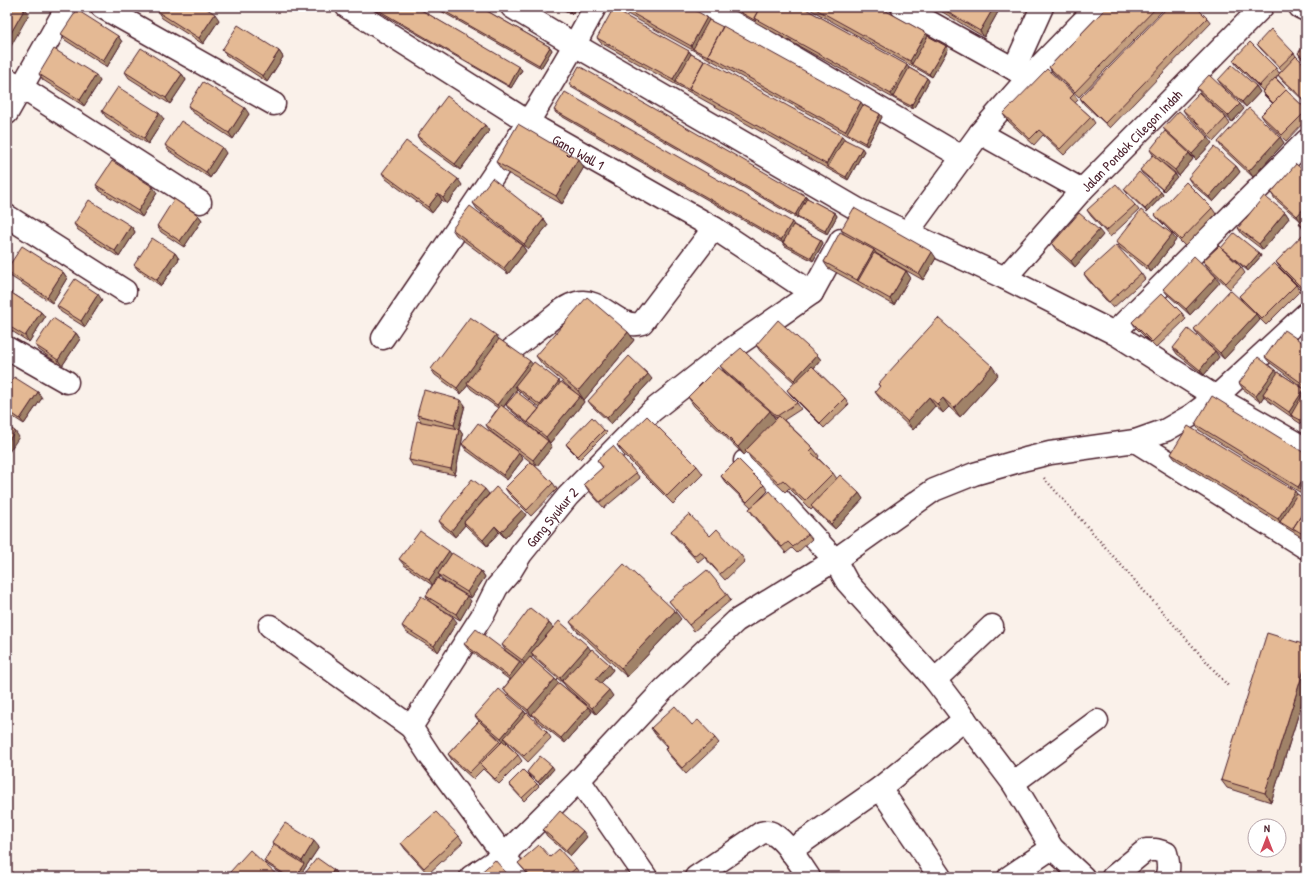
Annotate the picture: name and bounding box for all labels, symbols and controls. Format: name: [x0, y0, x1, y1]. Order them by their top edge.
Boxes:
street label: Jalan Pondok Cilegon Indah: [1077, 85, 1186, 195]
street label: Gang Wall 1: [549, 129, 608, 174]
street label: Gang Syukur 2: [521, 482, 582, 551]
north arrow: [1247, 818, 1287, 858]
text: N: [1264, 821, 1270, 835]

